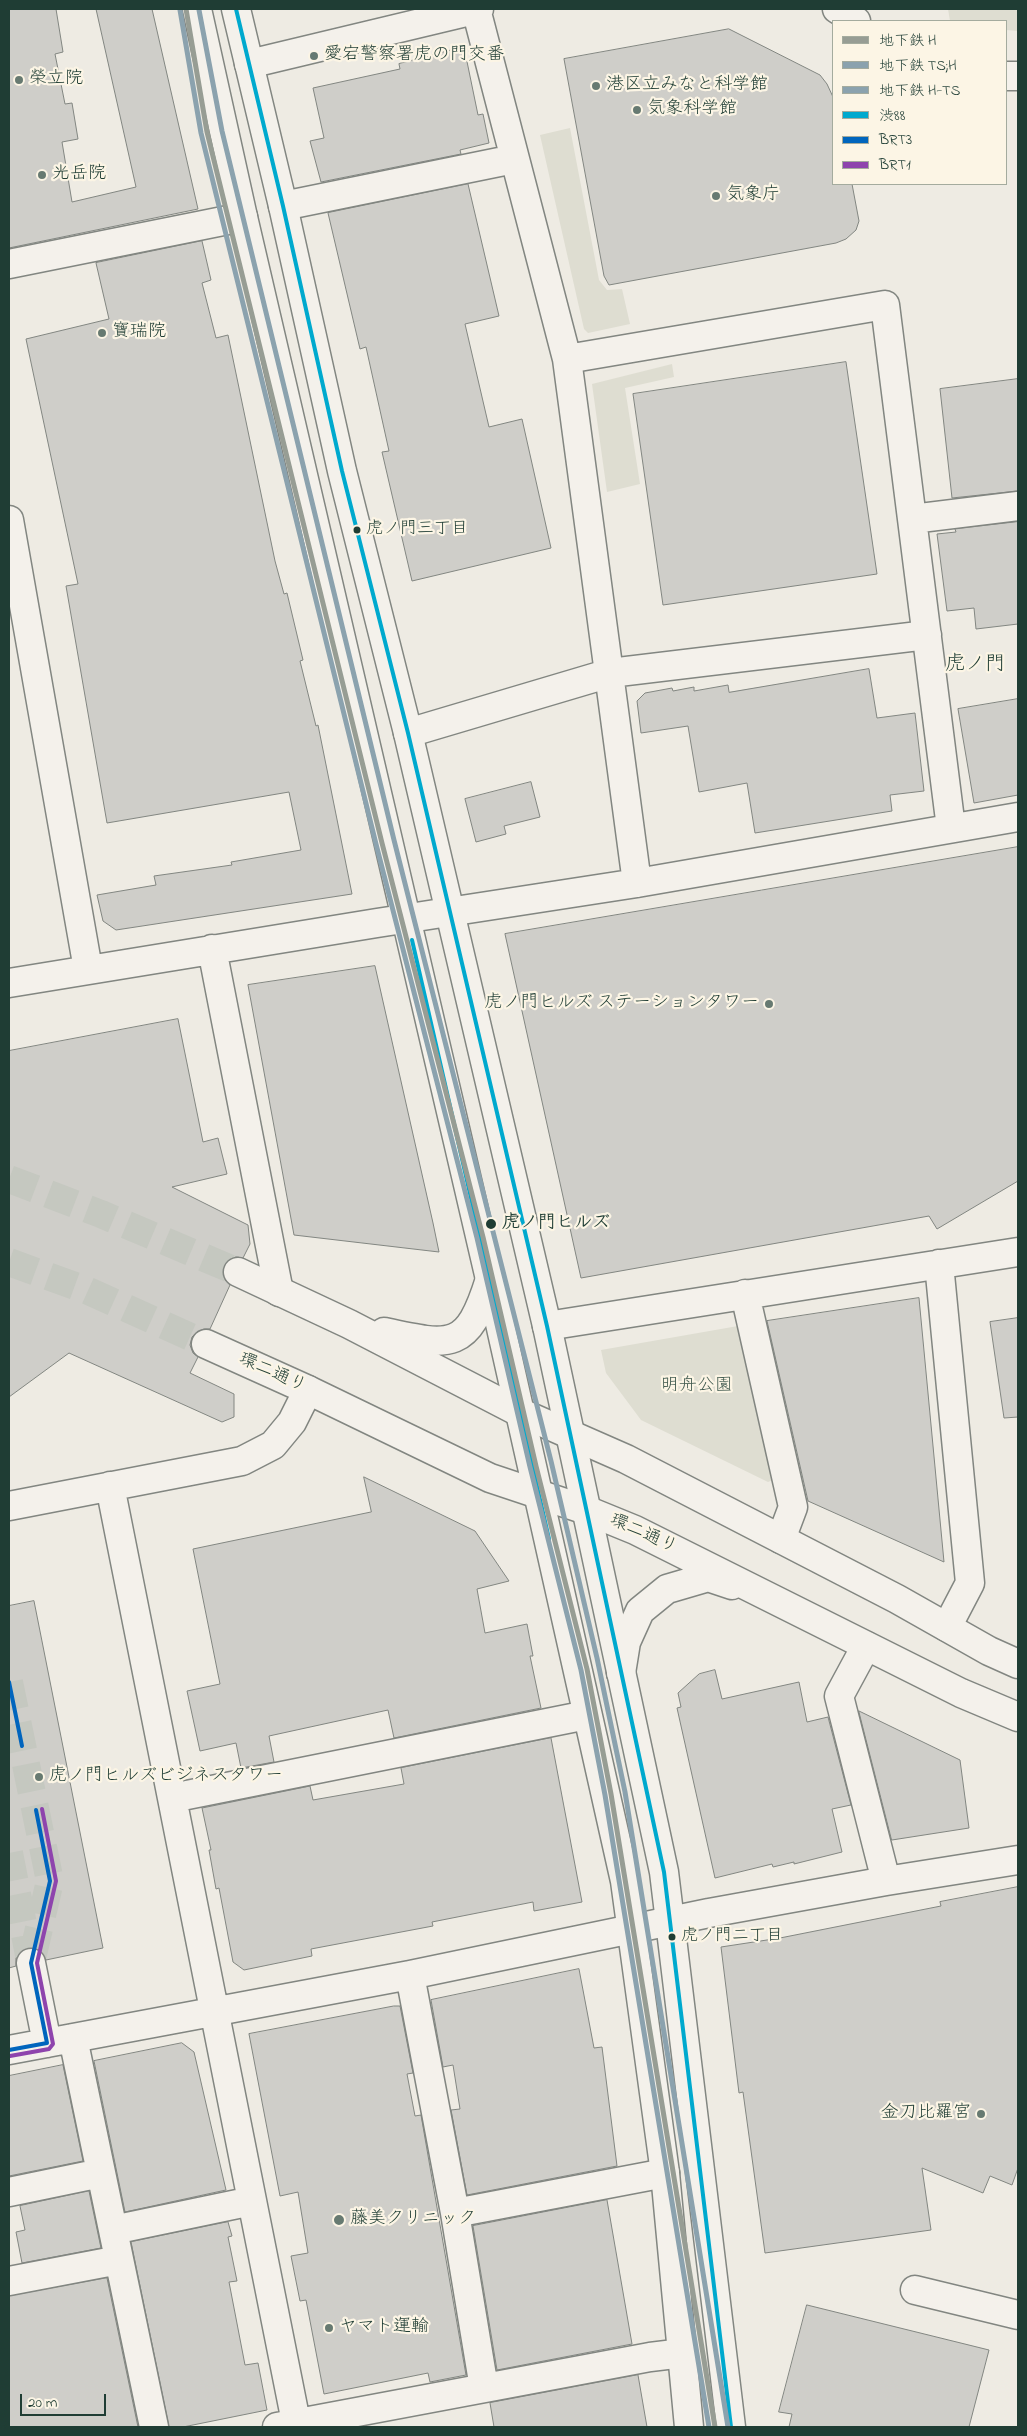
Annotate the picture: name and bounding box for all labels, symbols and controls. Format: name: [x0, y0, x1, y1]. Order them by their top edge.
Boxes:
legend: [832, 20, 1007, 185]
text: 地下鉄 H: [879, 30, 936, 52]
place label: 愛宕警察署虎の門交番: [324, 45, 504, 67]
marker: 愛宕警察署虎の門交番: [308, 50, 320, 62]
text: 地下鉄 TS;H: [879, 55, 957, 77]
place label: 榮立院: [29, 69, 83, 91]
marker: 榮立院: [13, 74, 25, 86]
place label: 港区立みなと科学館: [606, 75, 768, 97]
marker: 港区立みなと科学館: [590, 80, 602, 92]
text: 地下鉄 H-TS: [879, 80, 960, 102]
place label: 気象科学館: [647, 99, 737, 121]
marker: 気象科学館: [631, 104, 643, 116]
text: 渋88: [879, 105, 905, 127]
text: BRT3: [879, 129, 912, 151]
text: BRT1: [879, 154, 911, 176]
place label: 光岳院: [52, 164, 106, 186]
marker: 光岳院: [36, 169, 48, 181]
place label: 気象庁: [726, 185, 780, 207]
marker: 気象庁: [710, 190, 722, 202]
place label: 寶瑞院: [112, 322, 166, 344]
marker: 寶瑞院: [96, 327, 108, 339]
place label: 虎ノ門三丁目: [366, 520, 468, 540]
marker: 虎ノ門三丁目: [352, 525, 362, 535]
district label: 虎ノ門: [945, 654, 1005, 678]
place label: 虎ノ門ヒルズ ステーションタワー: [485, 993, 759, 1015]
marker: 虎ノ門ヒルズ ステーションタワー: [763, 998, 775, 1010]
place label: 虎ノ門ヒルズ: [502, 1213, 610, 1235]
marker: 虎ノ門ヒルズ: [484, 1217, 498, 1231]
street label: 環二通り: [235, 1349, 309, 1399]
park label: 明舟公園: [661, 1376, 733, 1398]
street label: 環二通り: [606, 1510, 680, 1560]
place label: 虎ノ門ヒルズビジネスタワー: [49, 1766, 283, 1788]
marker: 虎ノ門ヒルズビジネスタワー: [33, 1771, 45, 1783]
place label: 虎ノ門二丁目: [681, 1927, 783, 1947]
marker: 虎ノ門二丁目: [667, 1932, 677, 1942]
place label: 金刀比羅宮: [881, 2103, 971, 2125]
marker: 金刀比羅宮: [975, 2108, 987, 2120]
place label: 藤美クリニック: [350, 2209, 476, 2231]
marker: 藤美クリニック: [332, 2213, 346, 2227]
place label: ヤマト運輸: [339, 2317, 429, 2339]
marker: ヤマト運輸: [323, 2322, 335, 2334]
scale bar: [22, 2384, 109, 2416]
text: 20 m: [28, 2392, 57, 2414]

